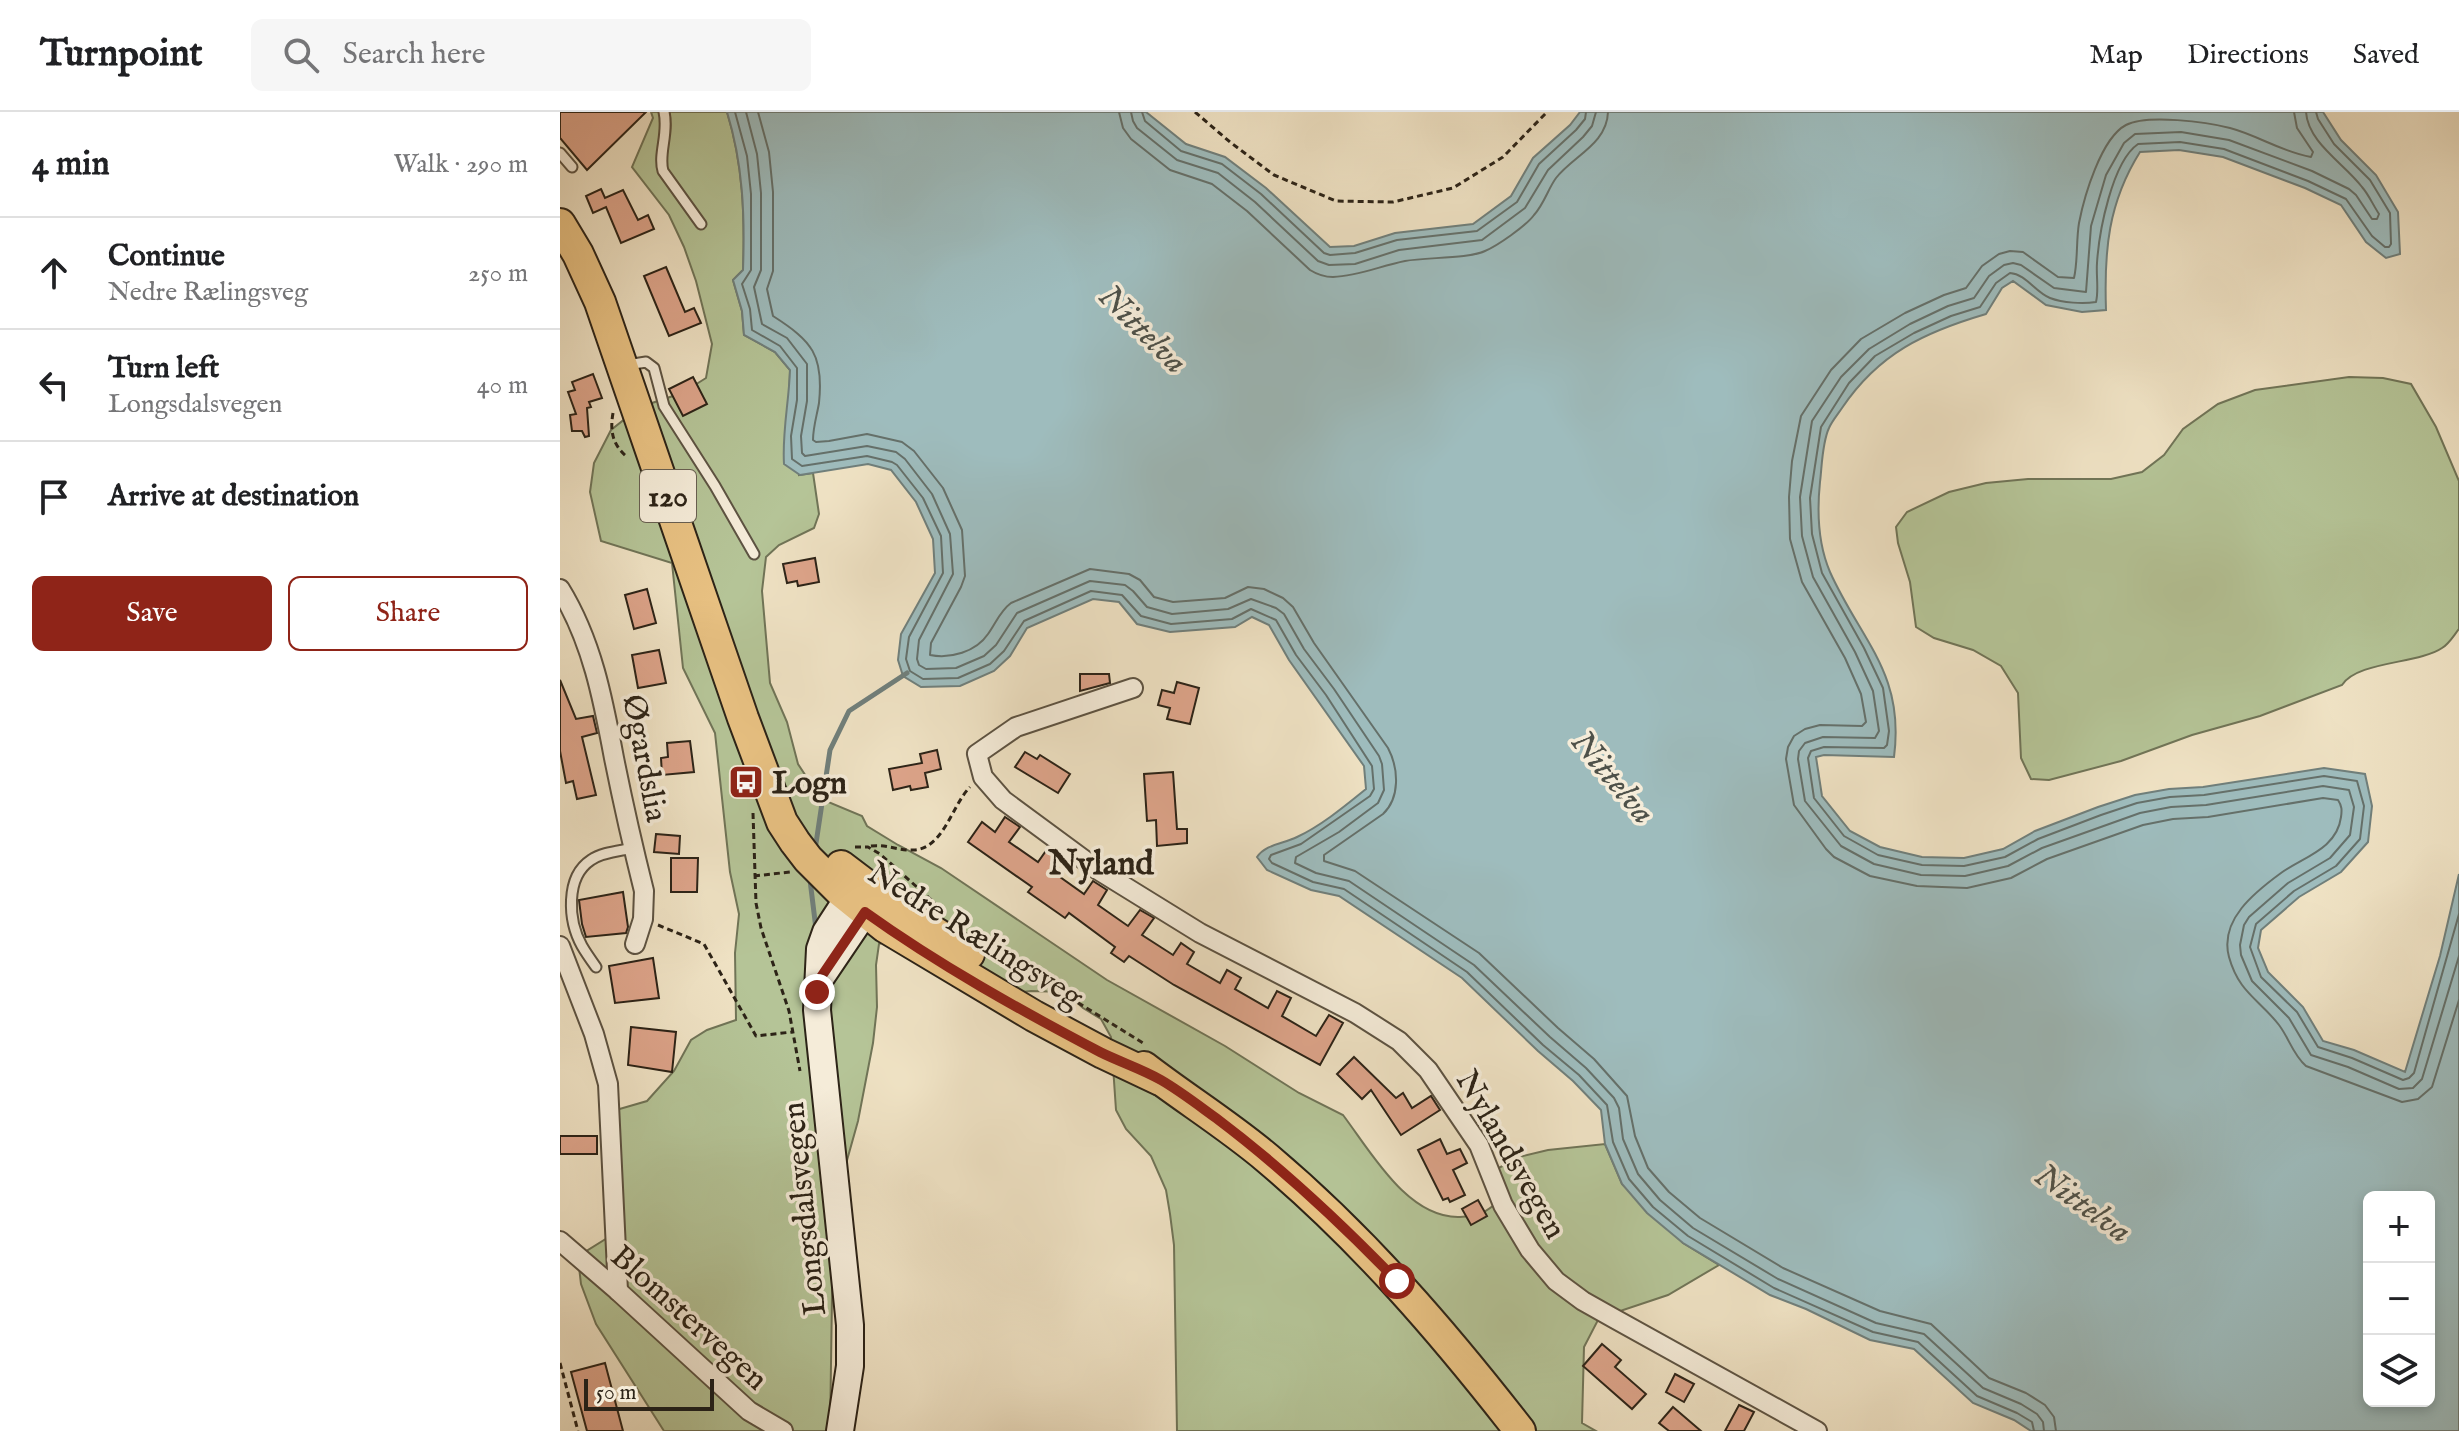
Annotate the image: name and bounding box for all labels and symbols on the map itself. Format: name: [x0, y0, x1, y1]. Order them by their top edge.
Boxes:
water label: Nittelva: [1088, 276, 1196, 384]
road number: 120: [640, 470, 696, 522]
street label: Øgardslia: [611, 691, 676, 826]
water label: Nittelva: [1560, 722, 1664, 833]
bus stop icon: Logn: [727, 763, 765, 801]
place label: Logn: [772, 764, 847, 805]
district label: Nyland: [1047, 843, 1155, 886]
street label: Nedre Rælingsveg: [859, 853, 1091, 1019]
route end: [799, 974, 835, 1010]
street label: Nylandsvegen: [1445, 1063, 1575, 1247]
street label: Longsdalsvegen: [774, 1100, 837, 1318]
water label: Nittelva: [2026, 1154, 2140, 1254]
street label: Blomstervegen: [601, 1237, 776, 1400]
route start: [1379, 1263, 1415, 1299]
scale bar: [584, 1375, 714, 1411]

